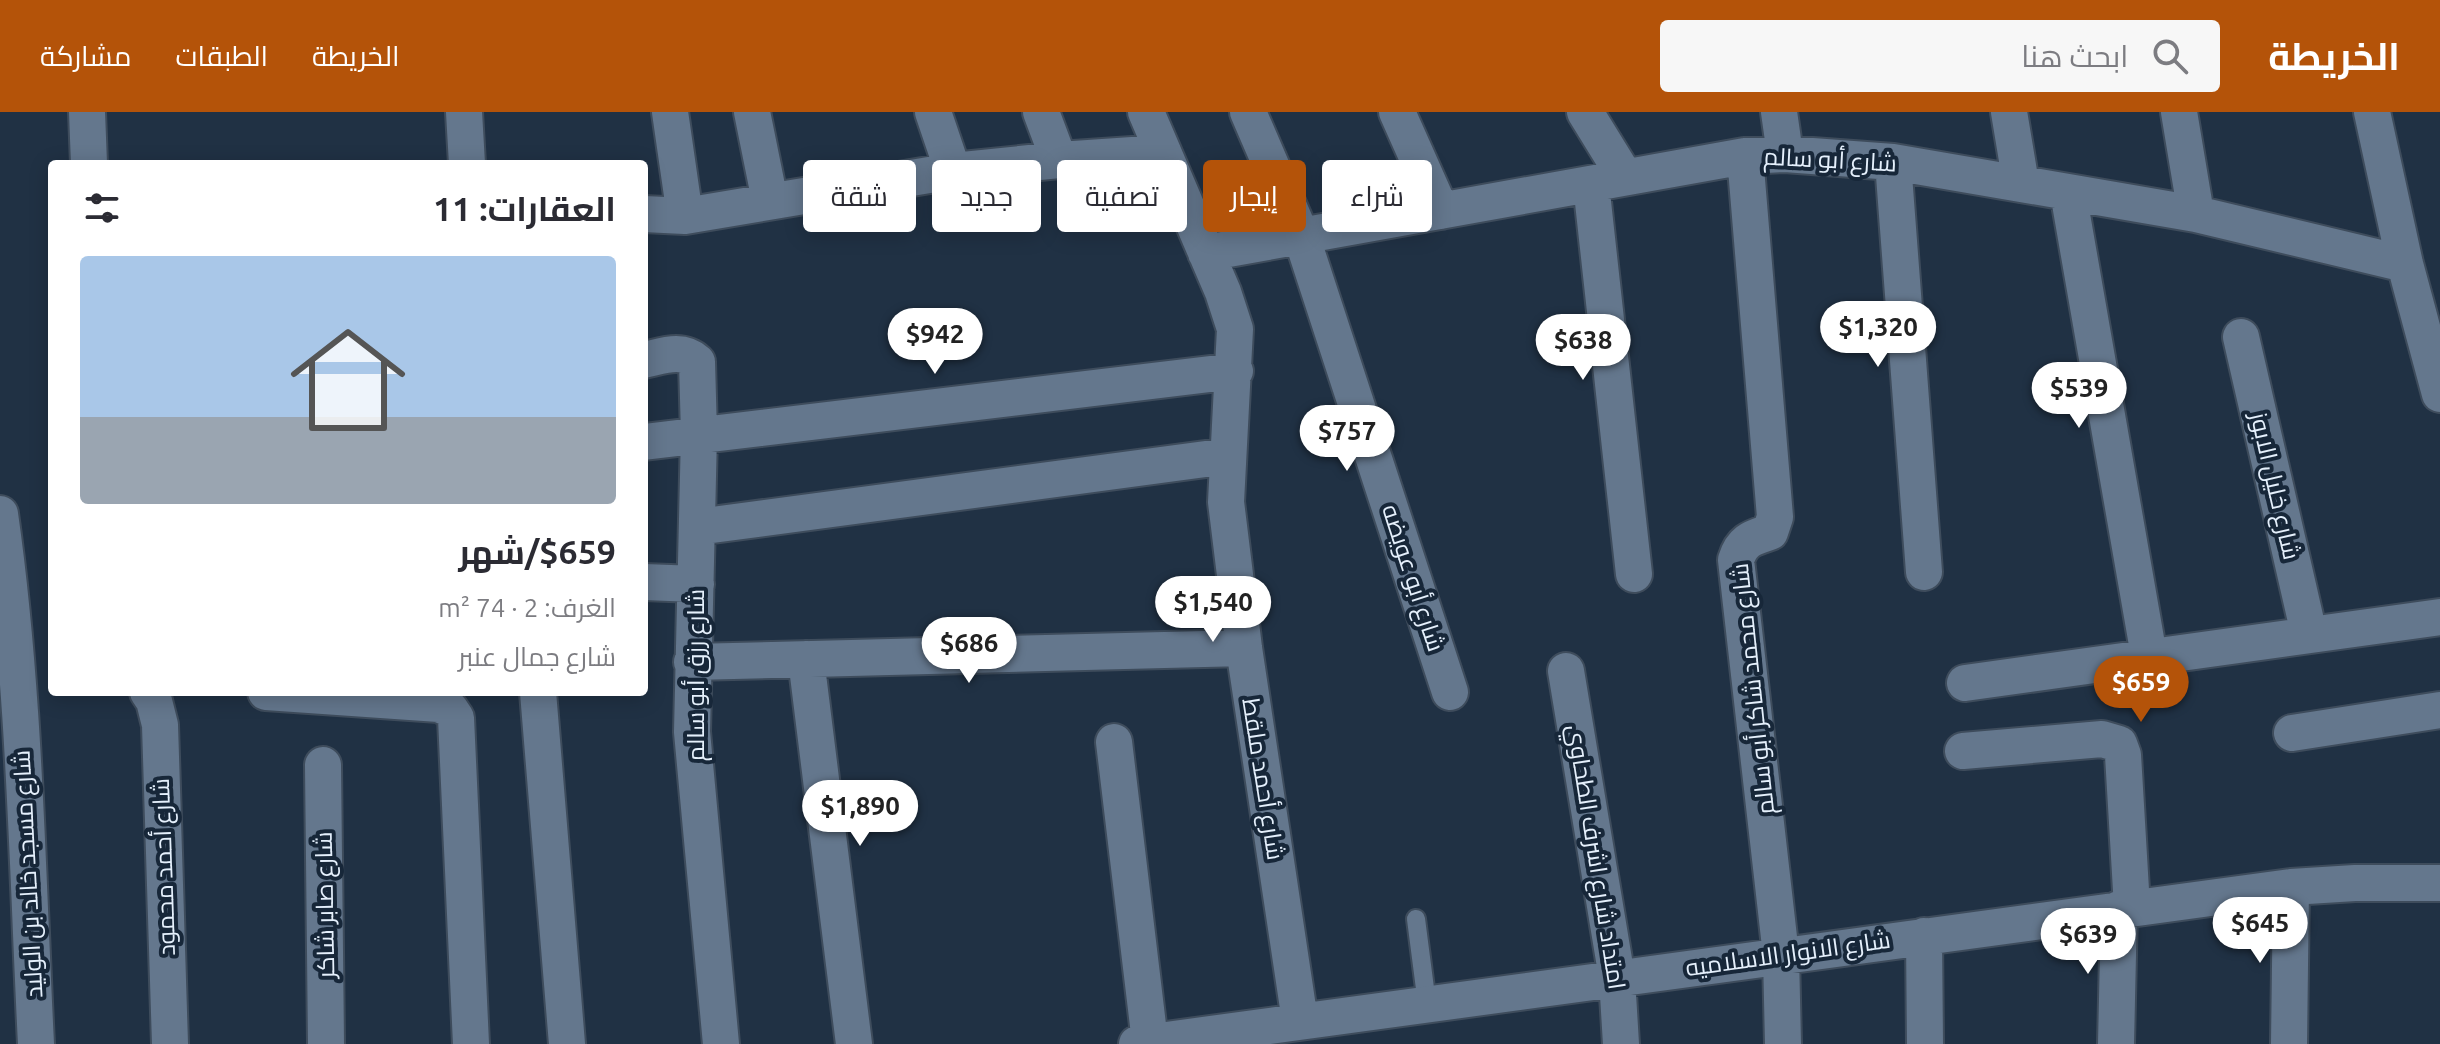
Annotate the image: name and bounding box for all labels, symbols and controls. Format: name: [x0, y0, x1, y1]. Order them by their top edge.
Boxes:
search box: [1660, 20, 2220, 92]
icon: search: [2148, 34, 2192, 78]
text: الخريطة: [2268, 35, 2400, 77]
text: ابحث هنا: [2021, 39, 2128, 73]
text: مشاركة: [40, 40, 131, 71]
text: الطبقات: [175, 40, 268, 71]
text: الخريطة: [312, 40, 399, 71]
street label: شارع أبو سالم: [1762, 141, 1898, 179]
chip: شقة: [803, 160, 916, 232]
chip: جديد: [932, 160, 1041, 232]
chip: تصفية: [1057, 160, 1187, 232]
chip: إيجار: [1203, 160, 1306, 232]
chip: شراء: [1322, 160, 1432, 232]
icon: filters: [80, 186, 124, 230]
text: العقارات: 11: [433, 189, 616, 227]
pin: $1,320: [1813, 301, 1943, 369]
icon: home: [276, 308, 420, 452]
pin: $942: [888, 308, 982, 376]
text: $1,320: [1838, 312, 1918, 341]
pin: $638: [1536, 314, 1630, 382]
text: $942: [906, 319, 964, 348]
text: $638: [1554, 325, 1612, 354]
pin: $539: [2032, 362, 2126, 430]
text: $539: [2050, 373, 2108, 402]
pin: $757: [1300, 405, 1394, 473]
street label: شارع خليل الابوز: [2242, 408, 2306, 563]
text: $757: [1318, 416, 1376, 445]
street label: شارع أبو عويضه: [1374, 500, 1452, 656]
text: $659/شهر: [458, 532, 616, 570]
street label: شارع محمد شاكر أبو سالم: [1724, 562, 1782, 816]
pin: $1,540: [1148, 576, 1278, 644]
text: $1,540: [1173, 587, 1253, 616]
street label: شارع رزق أبو سالم: [680, 589, 712, 761]
text: الغرف: 2 · 74 m²: [438, 593, 616, 622]
pin: $686: [922, 617, 1016, 685]
text: $686: [940, 628, 998, 657]
text: شارع جمال عنبر: [458, 642, 616, 671]
pin: $659: [2094, 656, 2188, 724]
text: $659: [2112, 667, 2170, 696]
street label: شارع أحمد ملقط: [1234, 696, 1292, 862]
street label: امتداد شارع اشرف الطحاوي: [1557, 723, 1631, 992]
street label: شارع مسجد خالد بن الوليد: [8, 749, 50, 999]
street label: شارع أحمد محمود: [145, 778, 183, 956]
pin: $1,890: [795, 780, 925, 848]
text: $1,890: [820, 791, 900, 820]
street label: شارع صابر شاكر: [310, 831, 342, 981]
pin: $645: [2213, 897, 2307, 965]
pin: $639: [2041, 908, 2135, 976]
text: $645: [2231, 908, 2289, 937]
text: $639: [2059, 919, 2117, 948]
street label: شارع الانوار الاسلاميه: [1684, 926, 1893, 984]

